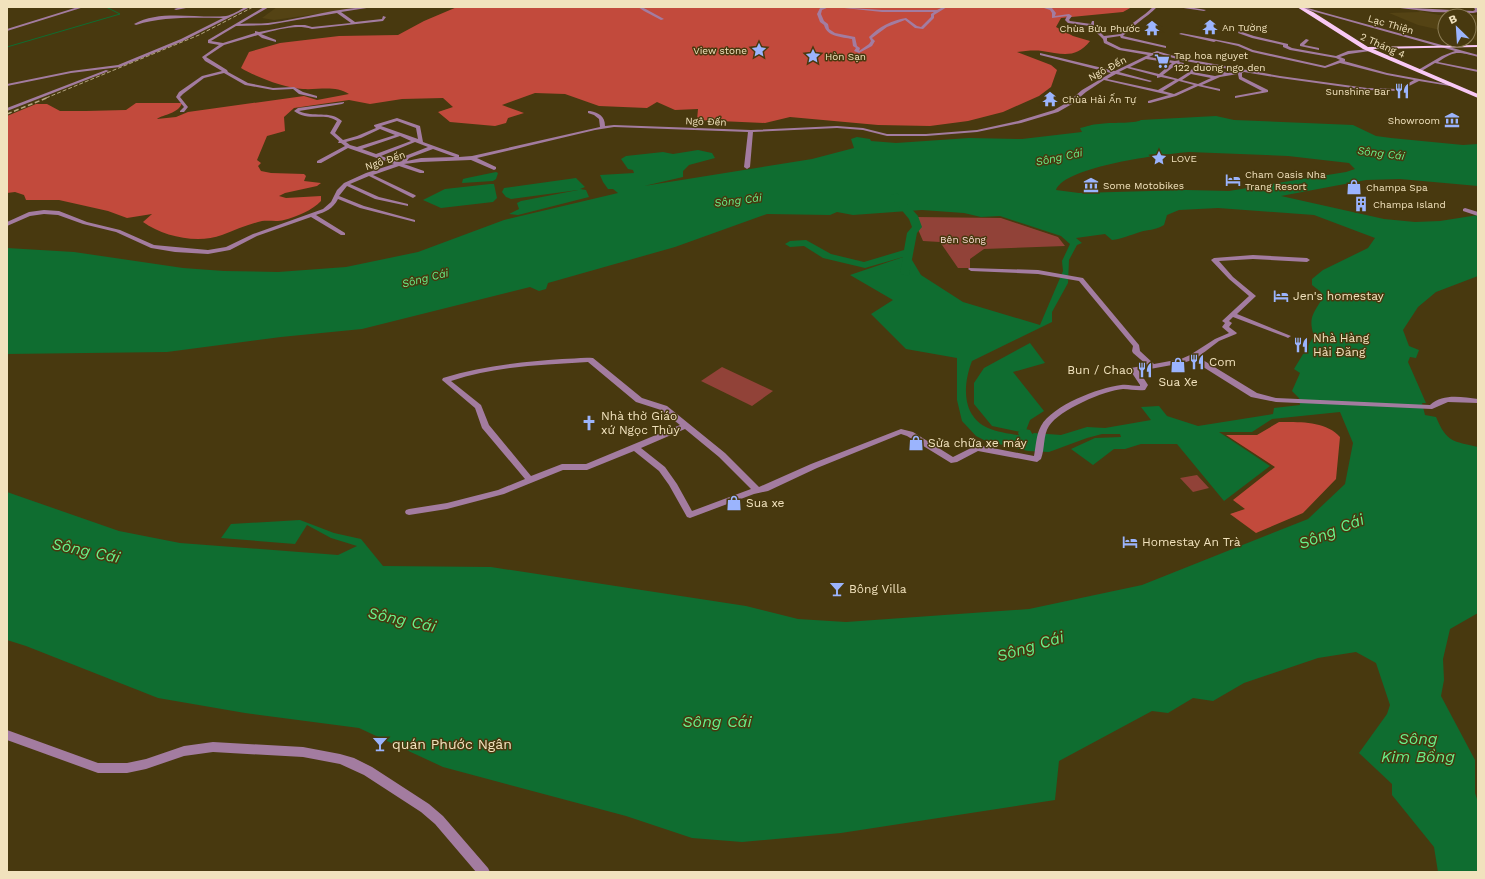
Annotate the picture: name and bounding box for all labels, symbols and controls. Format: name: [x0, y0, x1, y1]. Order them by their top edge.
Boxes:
north arrow: [1437, 8, 1477, 48]
text: B: [1447, 12, 1460, 27]
street label: Lạc Thiện: [1367, 13, 1415, 36]
temple icon: An Tường: [1201, 18, 1219, 36]
temple icon: Chùa Bửu Phước: [1143, 19, 1161, 37]
place label: An Tường: [1222, 22, 1268, 33]
place label: Chùa Bửu Phước: [1060, 23, 1140, 34]
street label: 2 Tháng 4: [1359, 31, 1407, 60]
place icon: View stone: [750, 41, 768, 59]
place label: View stone: [693, 45, 747, 56]
place icon: Hòn Sạn: [804, 47, 822, 65]
place label: Tap hoa nguyet 122 duong ngo den: [1174, 50, 1265, 73]
place label: Hòn Sạn: [825, 51, 866, 62]
supermarket icon: Tap hoa nguyet 122 duong ngo den: [1153, 52, 1171, 70]
street label: Ngô Đến: [1086, 54, 1128, 83]
restaurant icon: Sunshine Bar: [1393, 82, 1411, 100]
place label: Sunshine Bar: [1326, 86, 1390, 97]
temple icon: Chùa Hải Ấn Tự: [1041, 90, 1059, 108]
place label: Chùa Hải Ấn Tự: [1062, 93, 1137, 105]
museum icon: Showroom: [1443, 111, 1461, 129]
street label: Ngô Đến: [685, 115, 727, 128]
place label: Showroom: [1388, 115, 1440, 126]
water label: Sông Cái: [1357, 144, 1406, 163]
water label: Sông Cái: [1034, 146, 1085, 169]
street label: Ngô Đến: [364, 149, 406, 172]
place icon: LOVE: [1150, 149, 1168, 167]
place label: LOVE: [1171, 153, 1197, 164]
place label: Cham Oasis Nha Trang Resort: [1245, 169, 1326, 192]
hotel icon: Cham Oasis Nha Trang Resort: [1224, 171, 1242, 189]
museum icon: Some Motobikes: [1082, 176, 1100, 194]
shop icon: Champa Spa: [1345, 178, 1363, 196]
place label: Some Motobikes: [1103, 180, 1184, 191]
place label: Champa Spa: [1366, 182, 1428, 193]
water label: Sông Cái: [714, 191, 764, 210]
building icon: Champa Island: [1352, 195, 1370, 213]
place label: Champa Island: [1373, 199, 1446, 210]
park label: Bên Sông: [940, 234, 987, 245]
water label: Sông Cái: [400, 266, 451, 291]
hotel icon: Jen's homestay: [1272, 287, 1290, 305]
place label: Jen's homestay: [1293, 289, 1385, 303]
place label: Nhà Hàng Hải Đăng: [1313, 331, 1370, 359]
restaurant icon: Nhà Hàng Hải Đăng: [1292, 336, 1310, 354]
restaurant icon: Com: [1188, 353, 1206, 371]
place label: Com: [1209, 355, 1236, 369]
shop icon: Sua Xe: [1169, 356, 1187, 374]
restaurant icon: Bun / Chao: [1136, 361, 1154, 379]
place label: Bun / Chao: [1067, 363, 1133, 377]
place label: Sua Xe: [1158, 375, 1198, 389]
place label: Nhà thờ Giáo xứ Ngọc Thủy: [601, 409, 680, 437]
church icon: Nhà thờ Giáo xứ Ngọc Thủy: [580, 414, 598, 432]
shop icon: Sửa chữa xe máy: [907, 434, 925, 452]
place label: Sửa chữa xe máy: [928, 436, 1028, 450]
shop icon: Sua xe: [725, 494, 743, 512]
place label: Sua xe: [746, 496, 785, 510]
water label: Sông Cái: [1296, 509, 1368, 553]
hotel icon: Homestay An Trà: [1121, 533, 1139, 551]
water label: Sông Cái: [50, 534, 123, 567]
place label: Homestay An Trà: [1142, 535, 1241, 549]
bar icon: Bông Villa: [828, 580, 846, 598]
place label: Bông Villa: [849, 582, 907, 596]
water label: Sông Cái: [366, 603, 439, 636]
water label: Sông Cái: [994, 627, 1067, 666]
water label: Sông Cái: [682, 712, 752, 731]
water label: Sông Kim Bồng: [1381, 729, 1455, 766]
bar icon: quán Phước Ngân: [371, 735, 389, 753]
place label: quán Phước Ngân: [392, 736, 512, 752]

